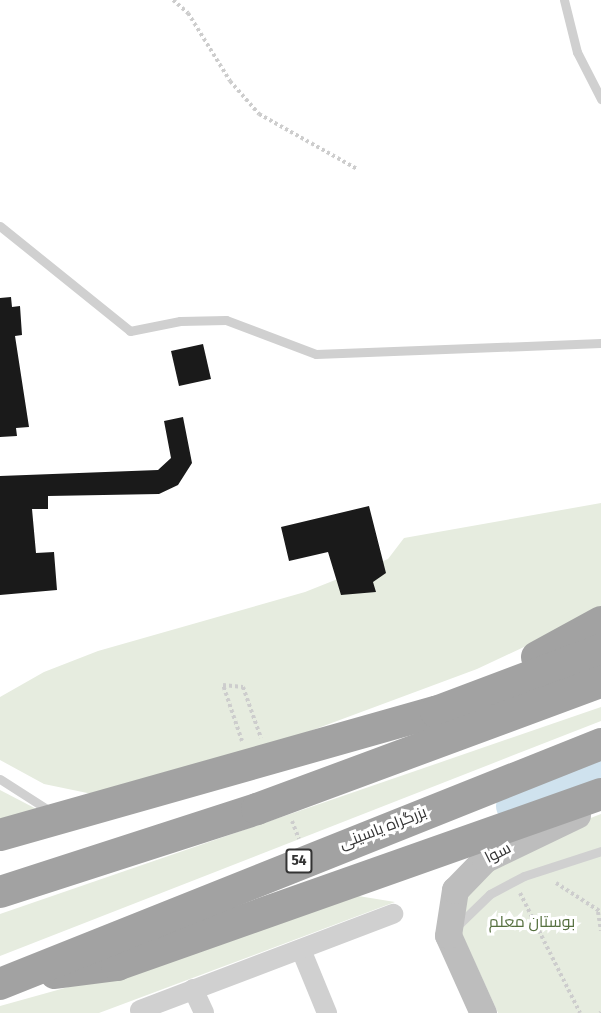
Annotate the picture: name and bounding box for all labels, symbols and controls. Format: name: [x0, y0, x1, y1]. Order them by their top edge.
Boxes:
street label: بزرگراه یاسینی: [337, 803, 429, 853]
street label: سوا: [482, 838, 514, 868]
road number: 54: [284, 849, 314, 873]
park label: بوستان معلم: [489, 912, 575, 932]

